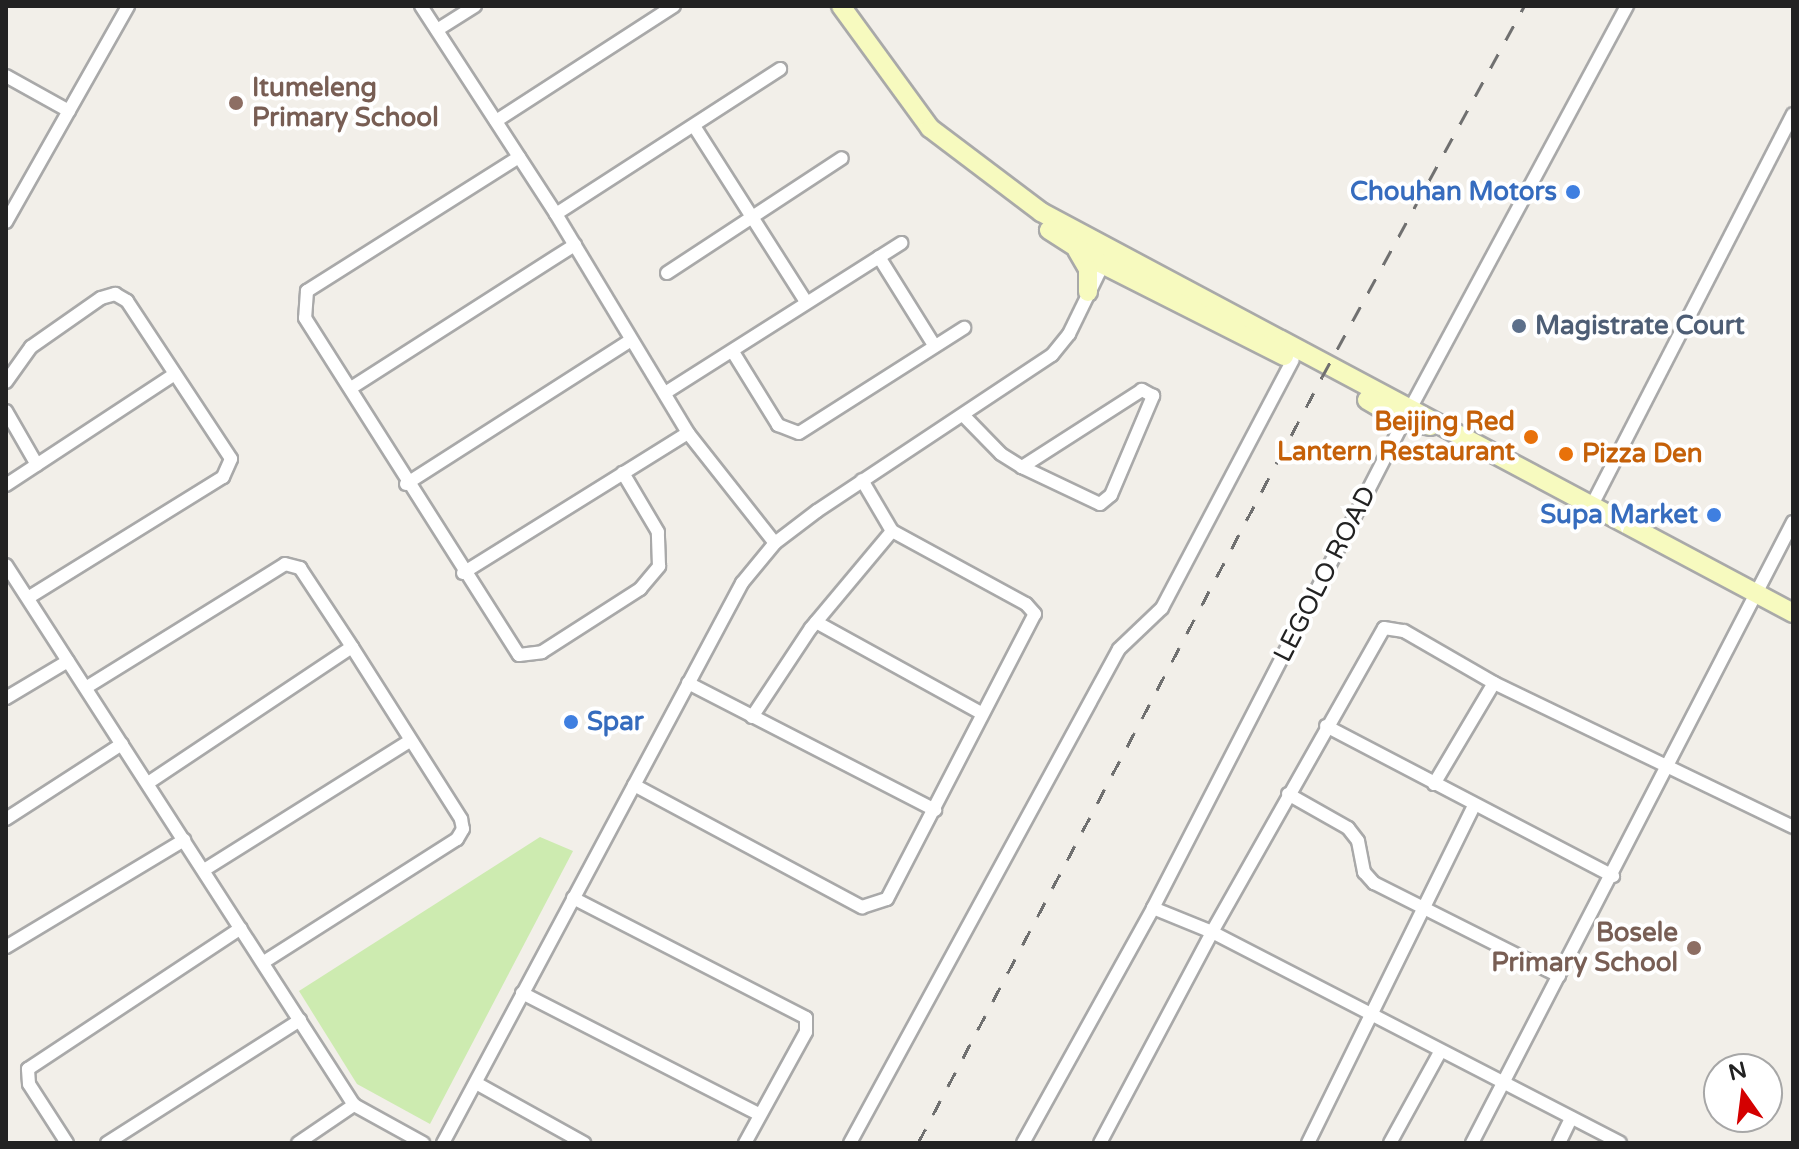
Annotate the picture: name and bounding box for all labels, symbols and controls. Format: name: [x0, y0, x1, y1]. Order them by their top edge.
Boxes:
place label: Itumeleng Primary School: [252, 72, 439, 134]
marker: Itumeleng Primary School: [227, 94, 245, 112]
place label: Chouhan Motors: [1350, 176, 1557, 208]
marker: Chouhan Motors: [1564, 183, 1582, 201]
place label: Magistrate Court: [1535, 310, 1745, 342]
marker: Magistrate Court: [1510, 317, 1528, 335]
place label: Beijing Red Lantern Restaurant: [1277, 406, 1515, 468]
marker: Beijing Red Lantern Restaurant: [1522, 428, 1540, 446]
place label: Pizza Den: [1582, 438, 1703, 470]
marker: Pizza Den: [1557, 445, 1575, 463]
street label: LEGOLO ROAD: [1267, 481, 1383, 667]
place label: Supa Market: [1540, 499, 1698, 531]
marker: Supa Market: [1705, 506, 1723, 524]
place label: Spar: [587, 706, 644, 738]
marker: Spar: [562, 713, 580, 731]
place label: Bosele Primary School: [1491, 917, 1678, 978]
marker: Bosele Primary School: [1685, 939, 1703, 957]
north arrow: [1703, 1053, 1783, 1133]
text: N: [1726, 1057, 1749, 1086]

